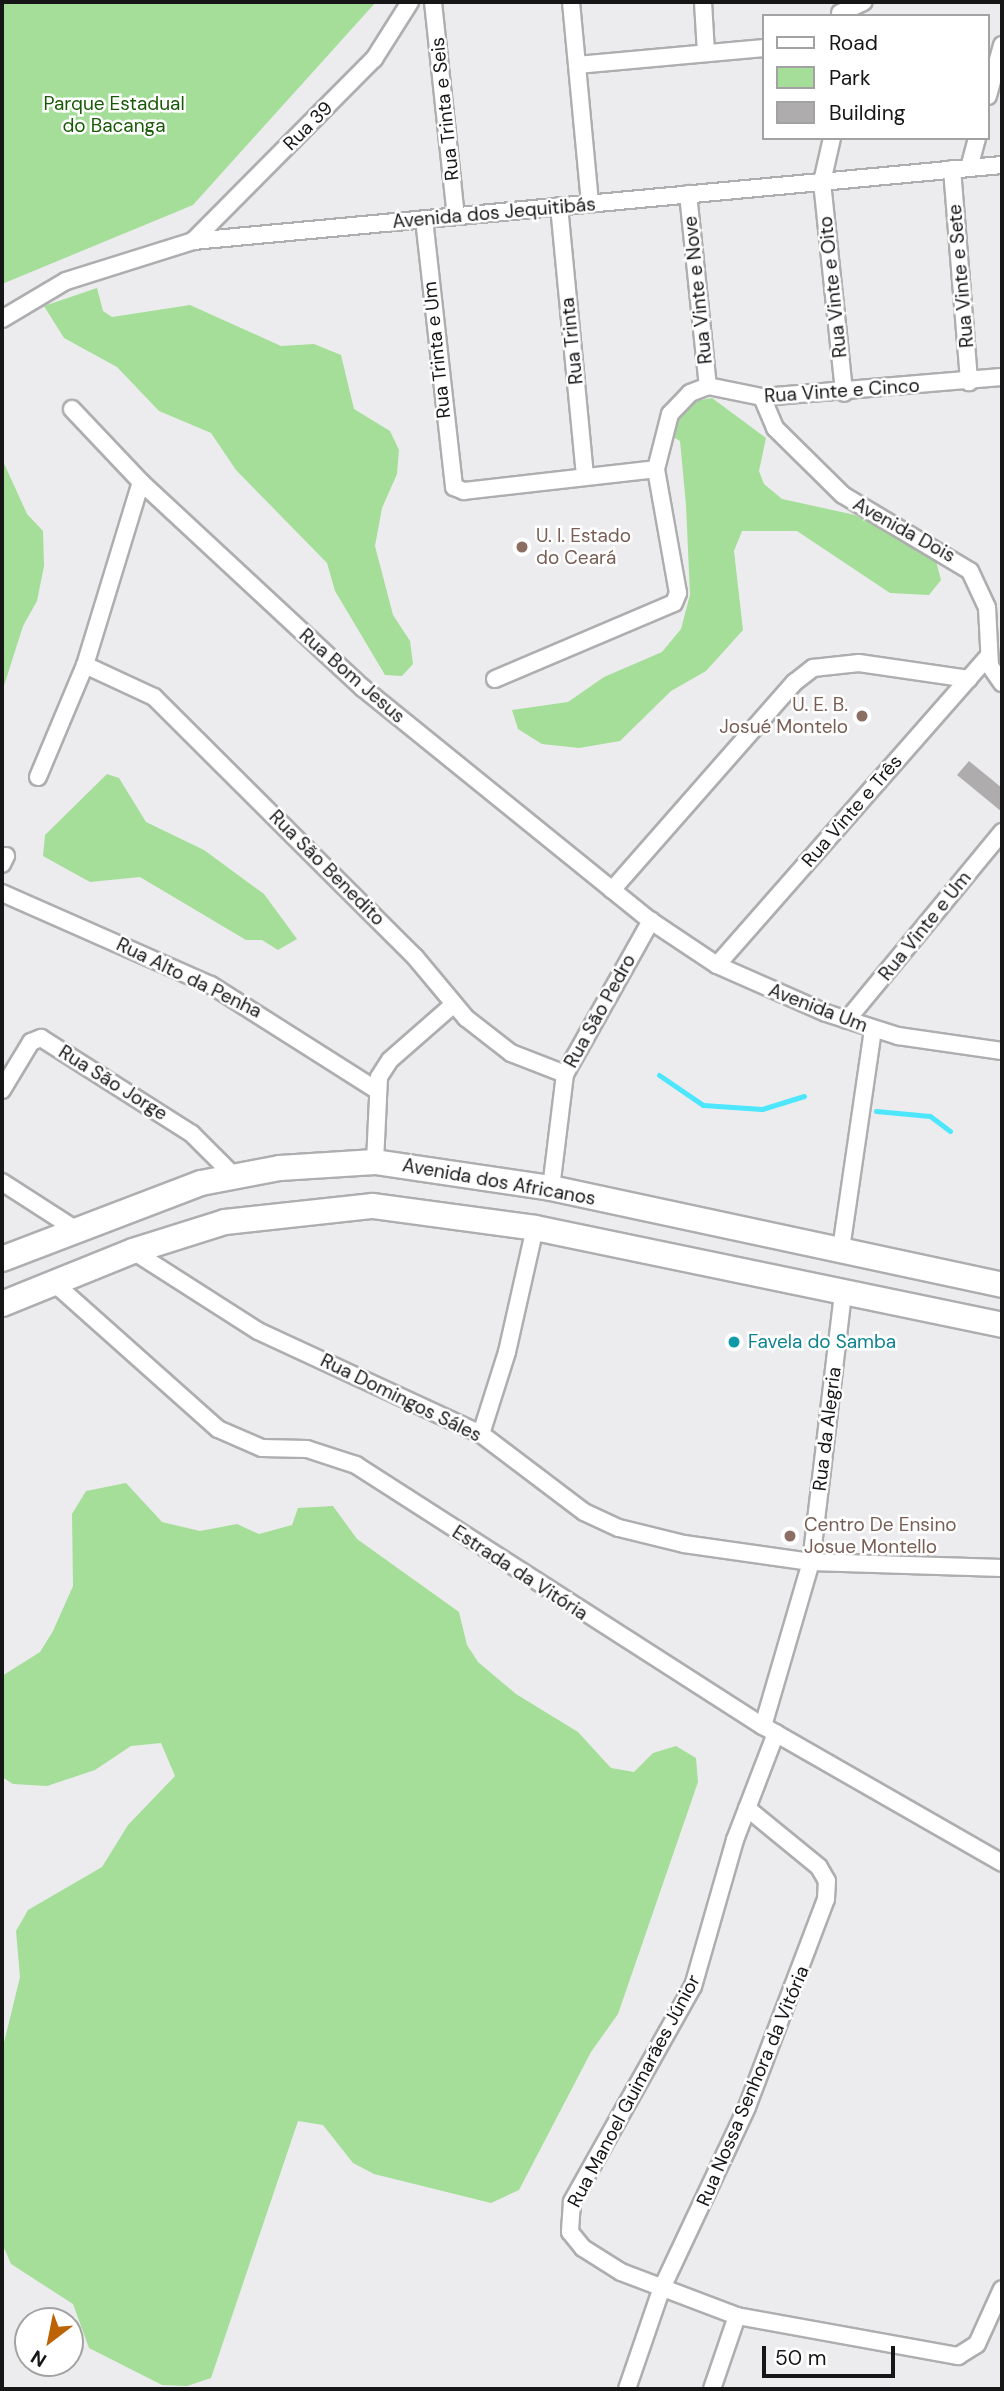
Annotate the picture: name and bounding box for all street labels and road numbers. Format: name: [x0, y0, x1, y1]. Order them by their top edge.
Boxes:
street label: Rua Trinta e Seis: [426, 36, 464, 182]
street label: Rua 39: [279, 97, 337, 155]
street label: Avenida dos Jequitibás: [391, 193, 597, 233]
street label: Rua Vinte e Sete: [943, 203, 979, 349]
street label: Rua Vinte e Nove: [679, 215, 717, 365]
street label: Rua Vinte e Oito: [814, 215, 852, 359]
street label: Rua Trinta e Um: [418, 280, 456, 420]
street label: Rua Trinta: [556, 296, 588, 386]
street label: Rua Vinte e Cinco: [763, 374, 921, 408]
street label: Avenida Dois: [849, 493, 959, 567]
street label: Rua Bom Jesus: [295, 624, 409, 728]
street label: Rua Vinte e Três: [797, 750, 907, 872]
street label: Rua São Benedito: [264, 805, 390, 931]
street label: Rua Vinte e Um: [874, 867, 976, 985]
street label: Rua Alto da Penha: [113, 933, 265, 1023]
street label: Rua São Pedro: [559, 950, 641, 1072]
street label: Avenida Um: [765, 979, 871, 1037]
street label: Rua São Jorge: [54, 1041, 172, 1125]
street label: Avenida dos Africanos: [401, 1154, 597, 1210]
street label: Rua Domingos Sáles: [317, 1349, 485, 1447]
street label: Rua da Alegria: [808, 1366, 846, 1492]
street label: Estrada da Vitória: [448, 1521, 592, 1625]
street label: Rua Nossa Senhora da Vitória: [692, 1962, 814, 2210]
street label: Rua Manoel Guimarães Júnior: [563, 1971, 705, 2211]

